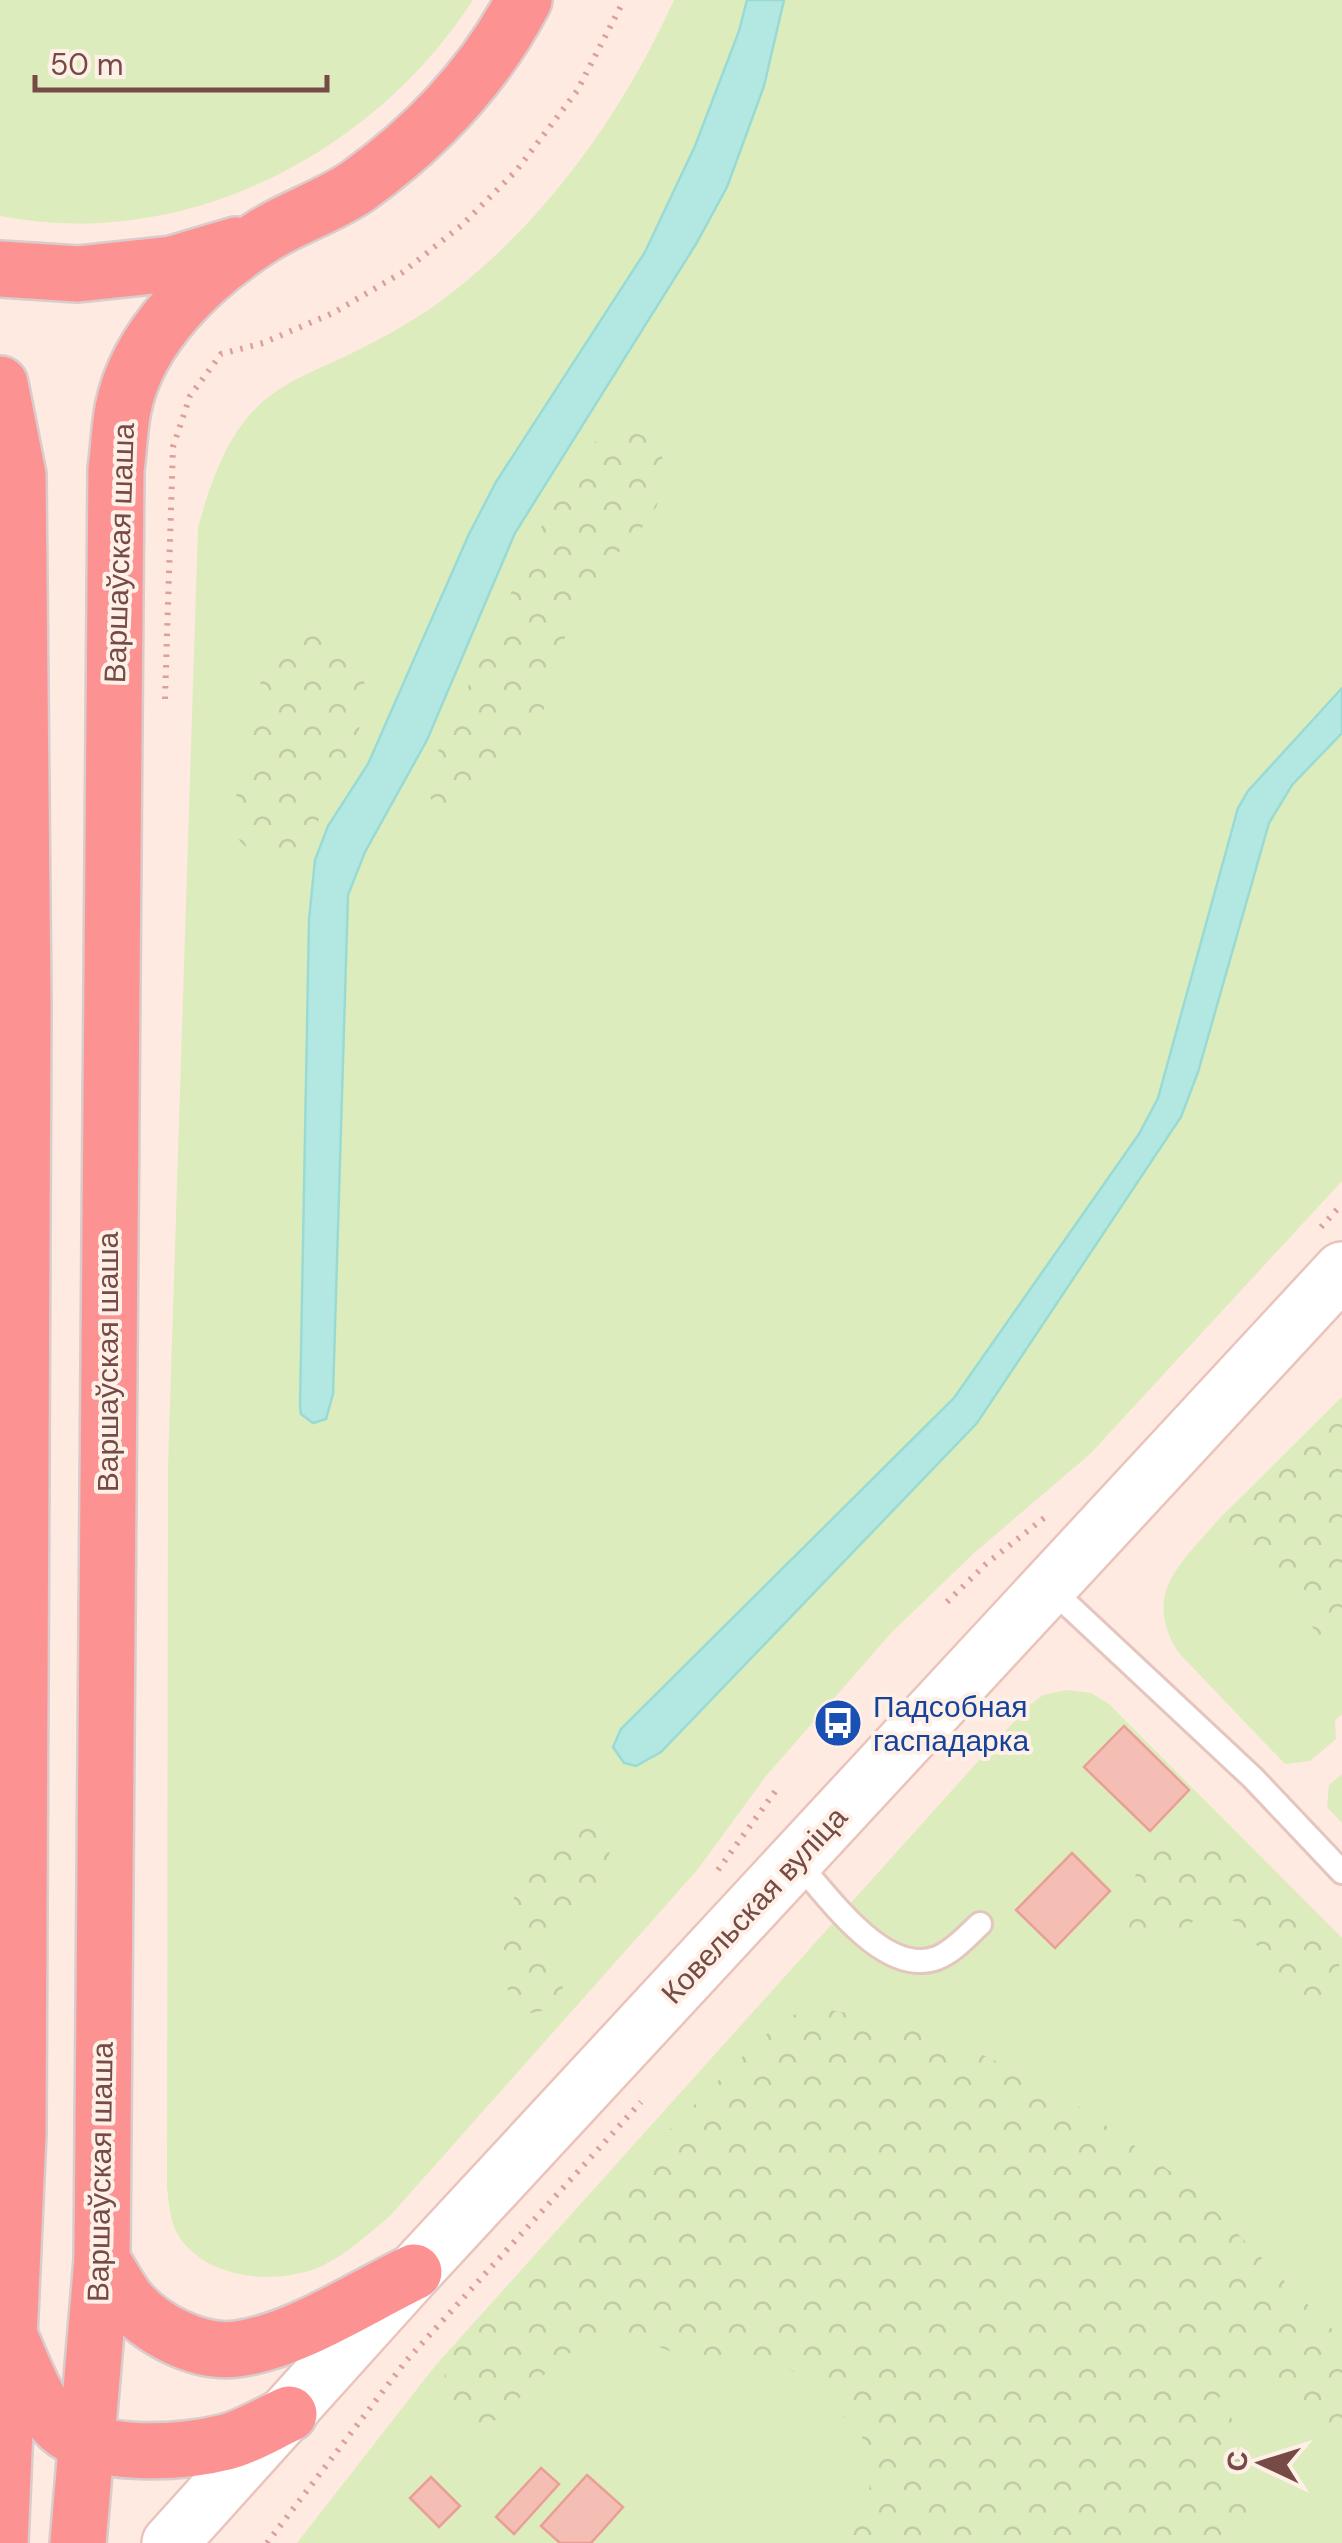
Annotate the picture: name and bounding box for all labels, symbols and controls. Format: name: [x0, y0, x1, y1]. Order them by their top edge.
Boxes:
scale bar: [35, 30, 328, 92]
text: 50 m: [50, 45, 124, 84]
street label: Варшаўская шаша: [95, 422, 143, 684]
street label: Варшаўская шаша: [88, 1232, 127, 1492]
place label: Падсобная гаспадарка: [873, 1687, 1030, 1760]
bus stop icon: Падсобная гаспадарка: [812, 1697, 864, 1749]
street label: Ковельская вуліца: [652, 1798, 856, 2012]
street label: Варшаўская шаша: [78, 2041, 122, 2302]
north arrow: [1212, 2413, 1312, 2513]
text: С: [1218, 2450, 1257, 2473]

